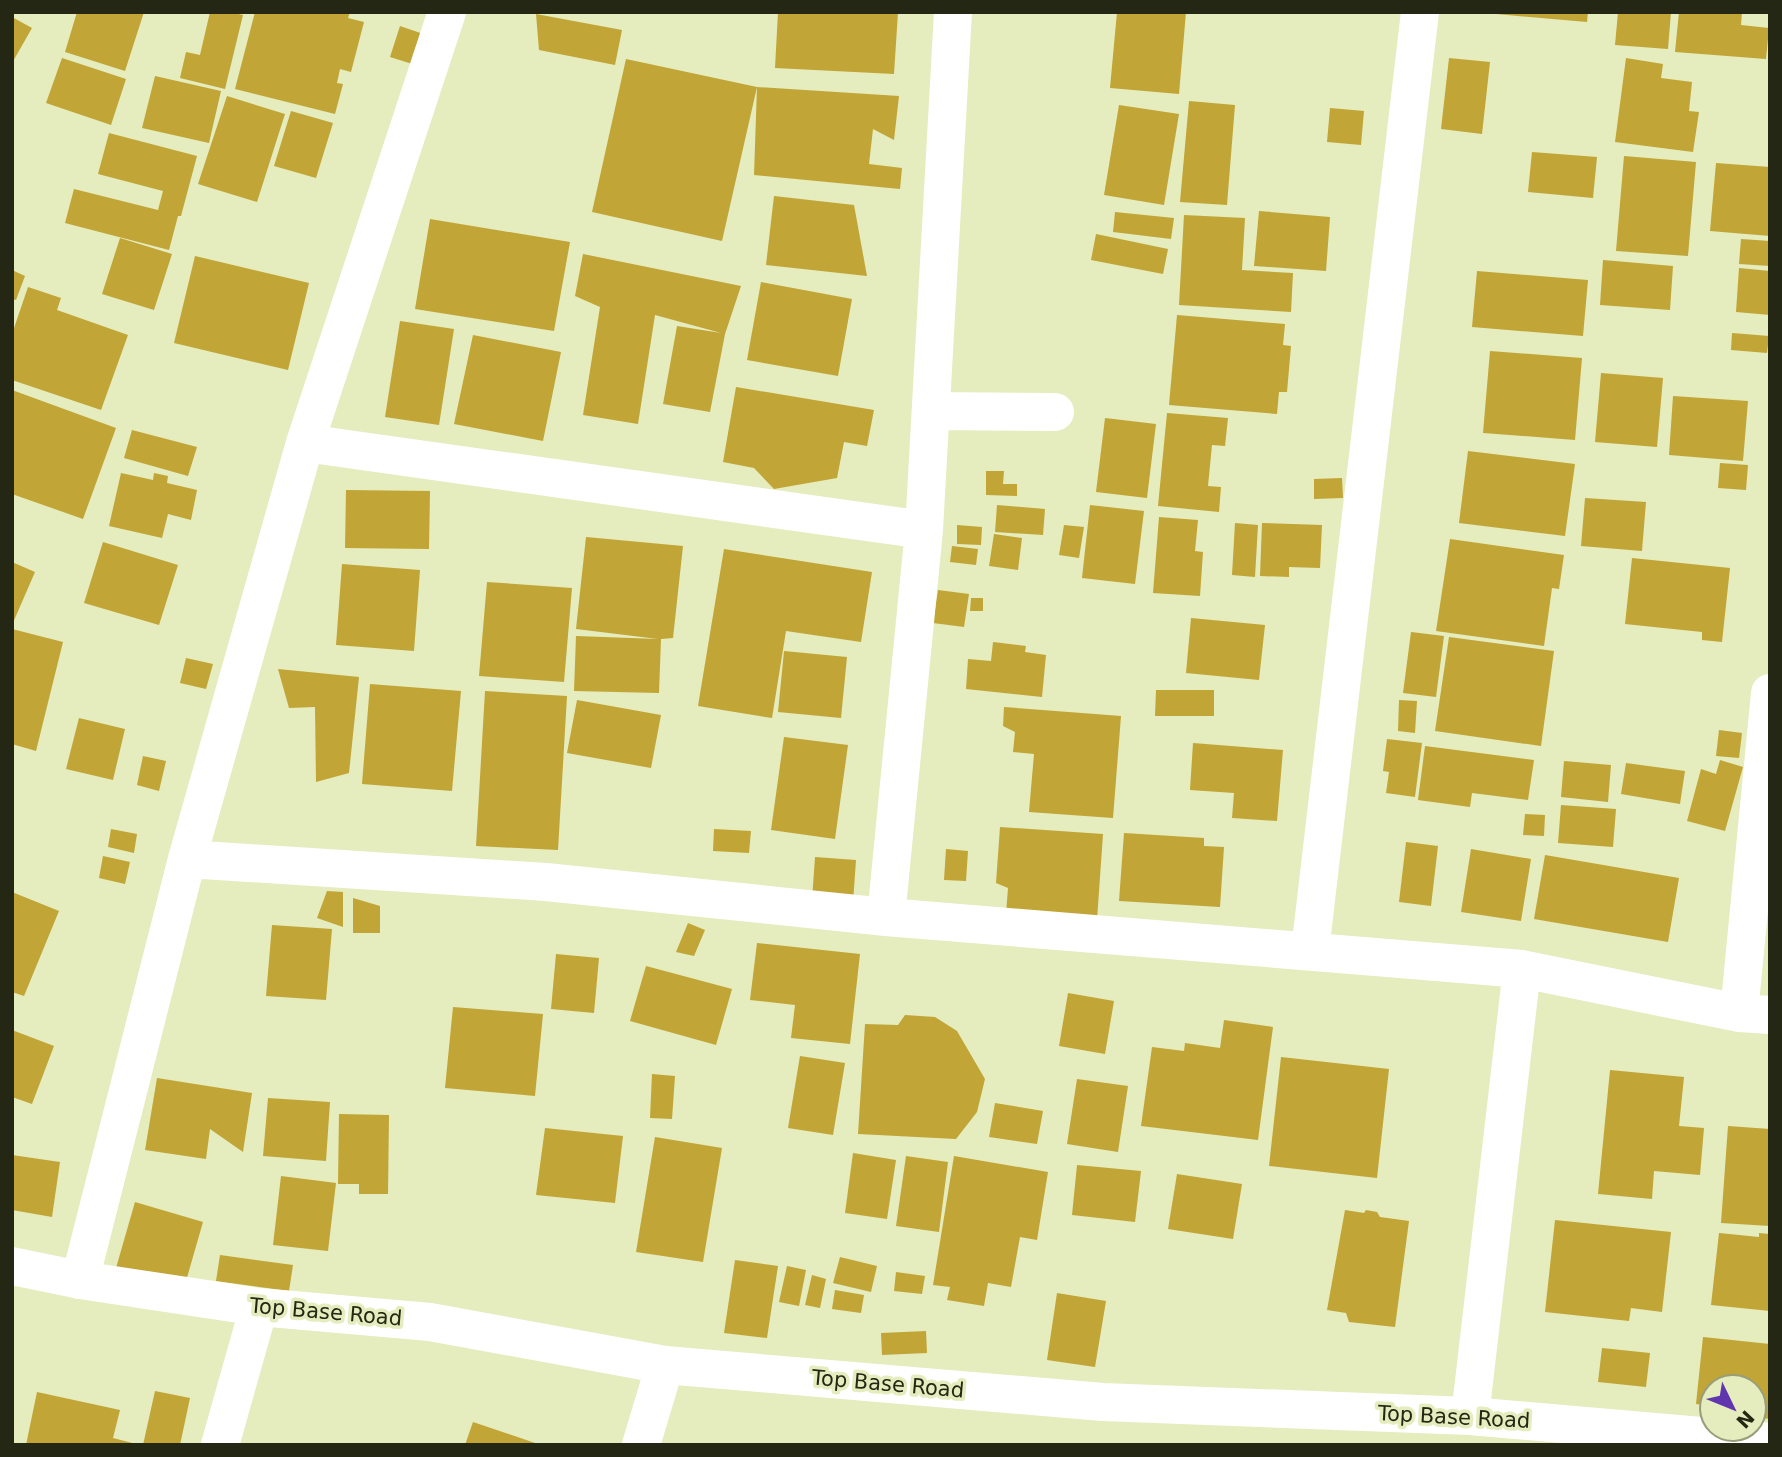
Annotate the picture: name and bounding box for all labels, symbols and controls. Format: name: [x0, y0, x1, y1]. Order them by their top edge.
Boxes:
street label: Top Base Road: [248, 1293, 403, 1331]
street label: Top Base Road: [810, 1365, 965, 1403]
north arrow: [1698, 1373, 1768, 1443]
street label: Top Base Road: [1376, 1401, 1531, 1433]
text: N: [1732, 1406, 1759, 1433]

